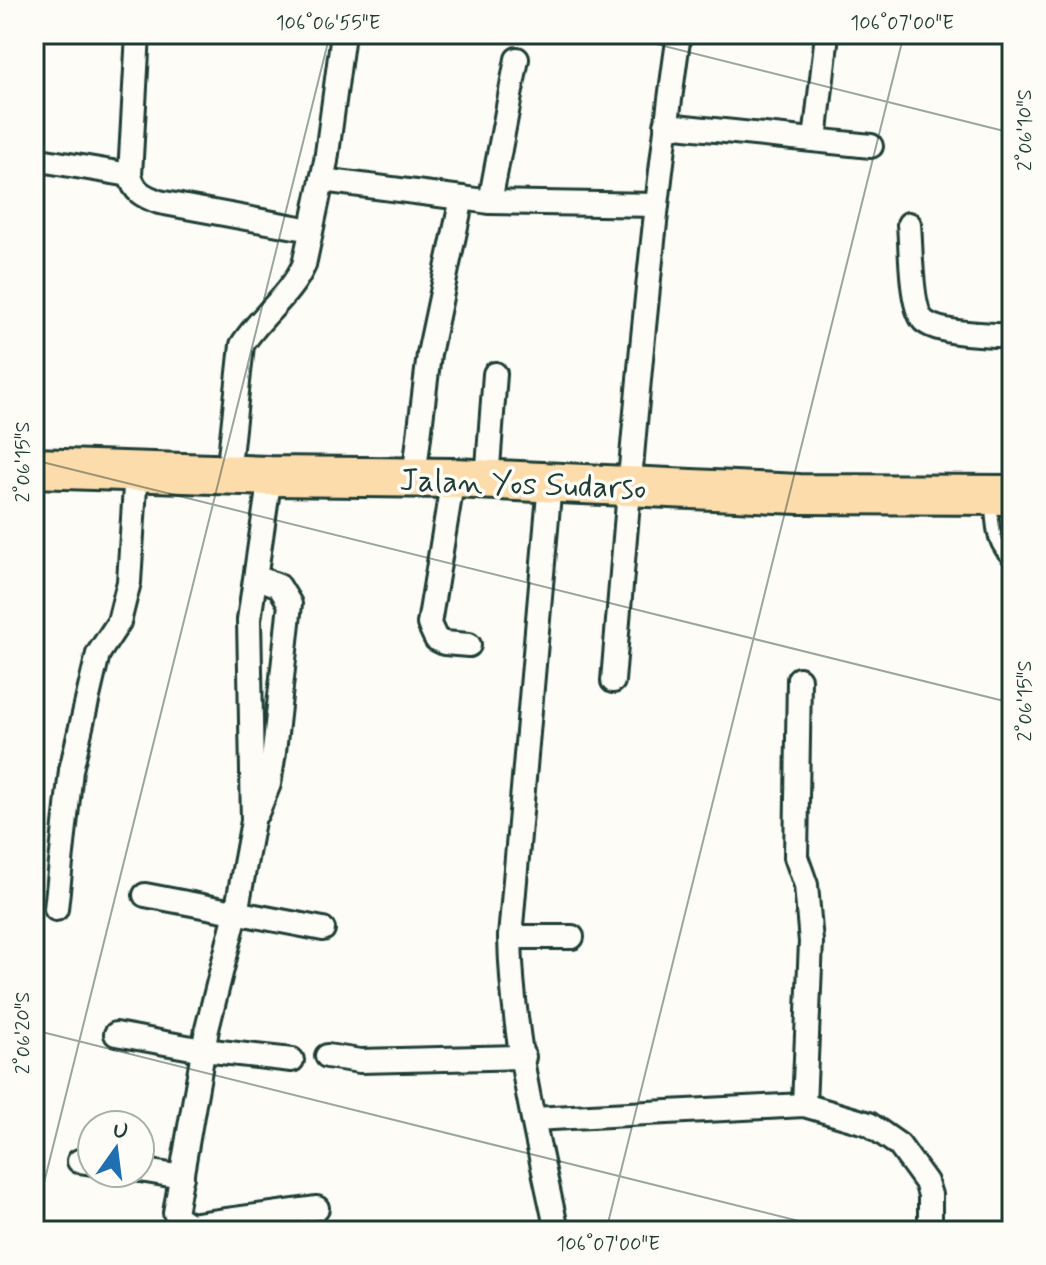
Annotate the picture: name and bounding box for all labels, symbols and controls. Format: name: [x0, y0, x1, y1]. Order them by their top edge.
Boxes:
text: 106°06'55"E: [276, 10, 380, 37]
text: 106°07'00"E: [850, 10, 954, 37]
text: 2°06'10"S: [1012, 89, 1039, 171]
text: 2°06'15"S: [10, 422, 37, 503]
street label: Jalan Yos Sudarso: [399, 460, 647, 510]
text: 2°06'15"S: [1012, 661, 1039, 742]
text: 2°06'20"S: [10, 992, 37, 1074]
north arrow: [76, 1109, 156, 1189]
text: U: [110, 1116, 131, 1147]
text: 106°07'00"E: [556, 1231, 660, 1258]

